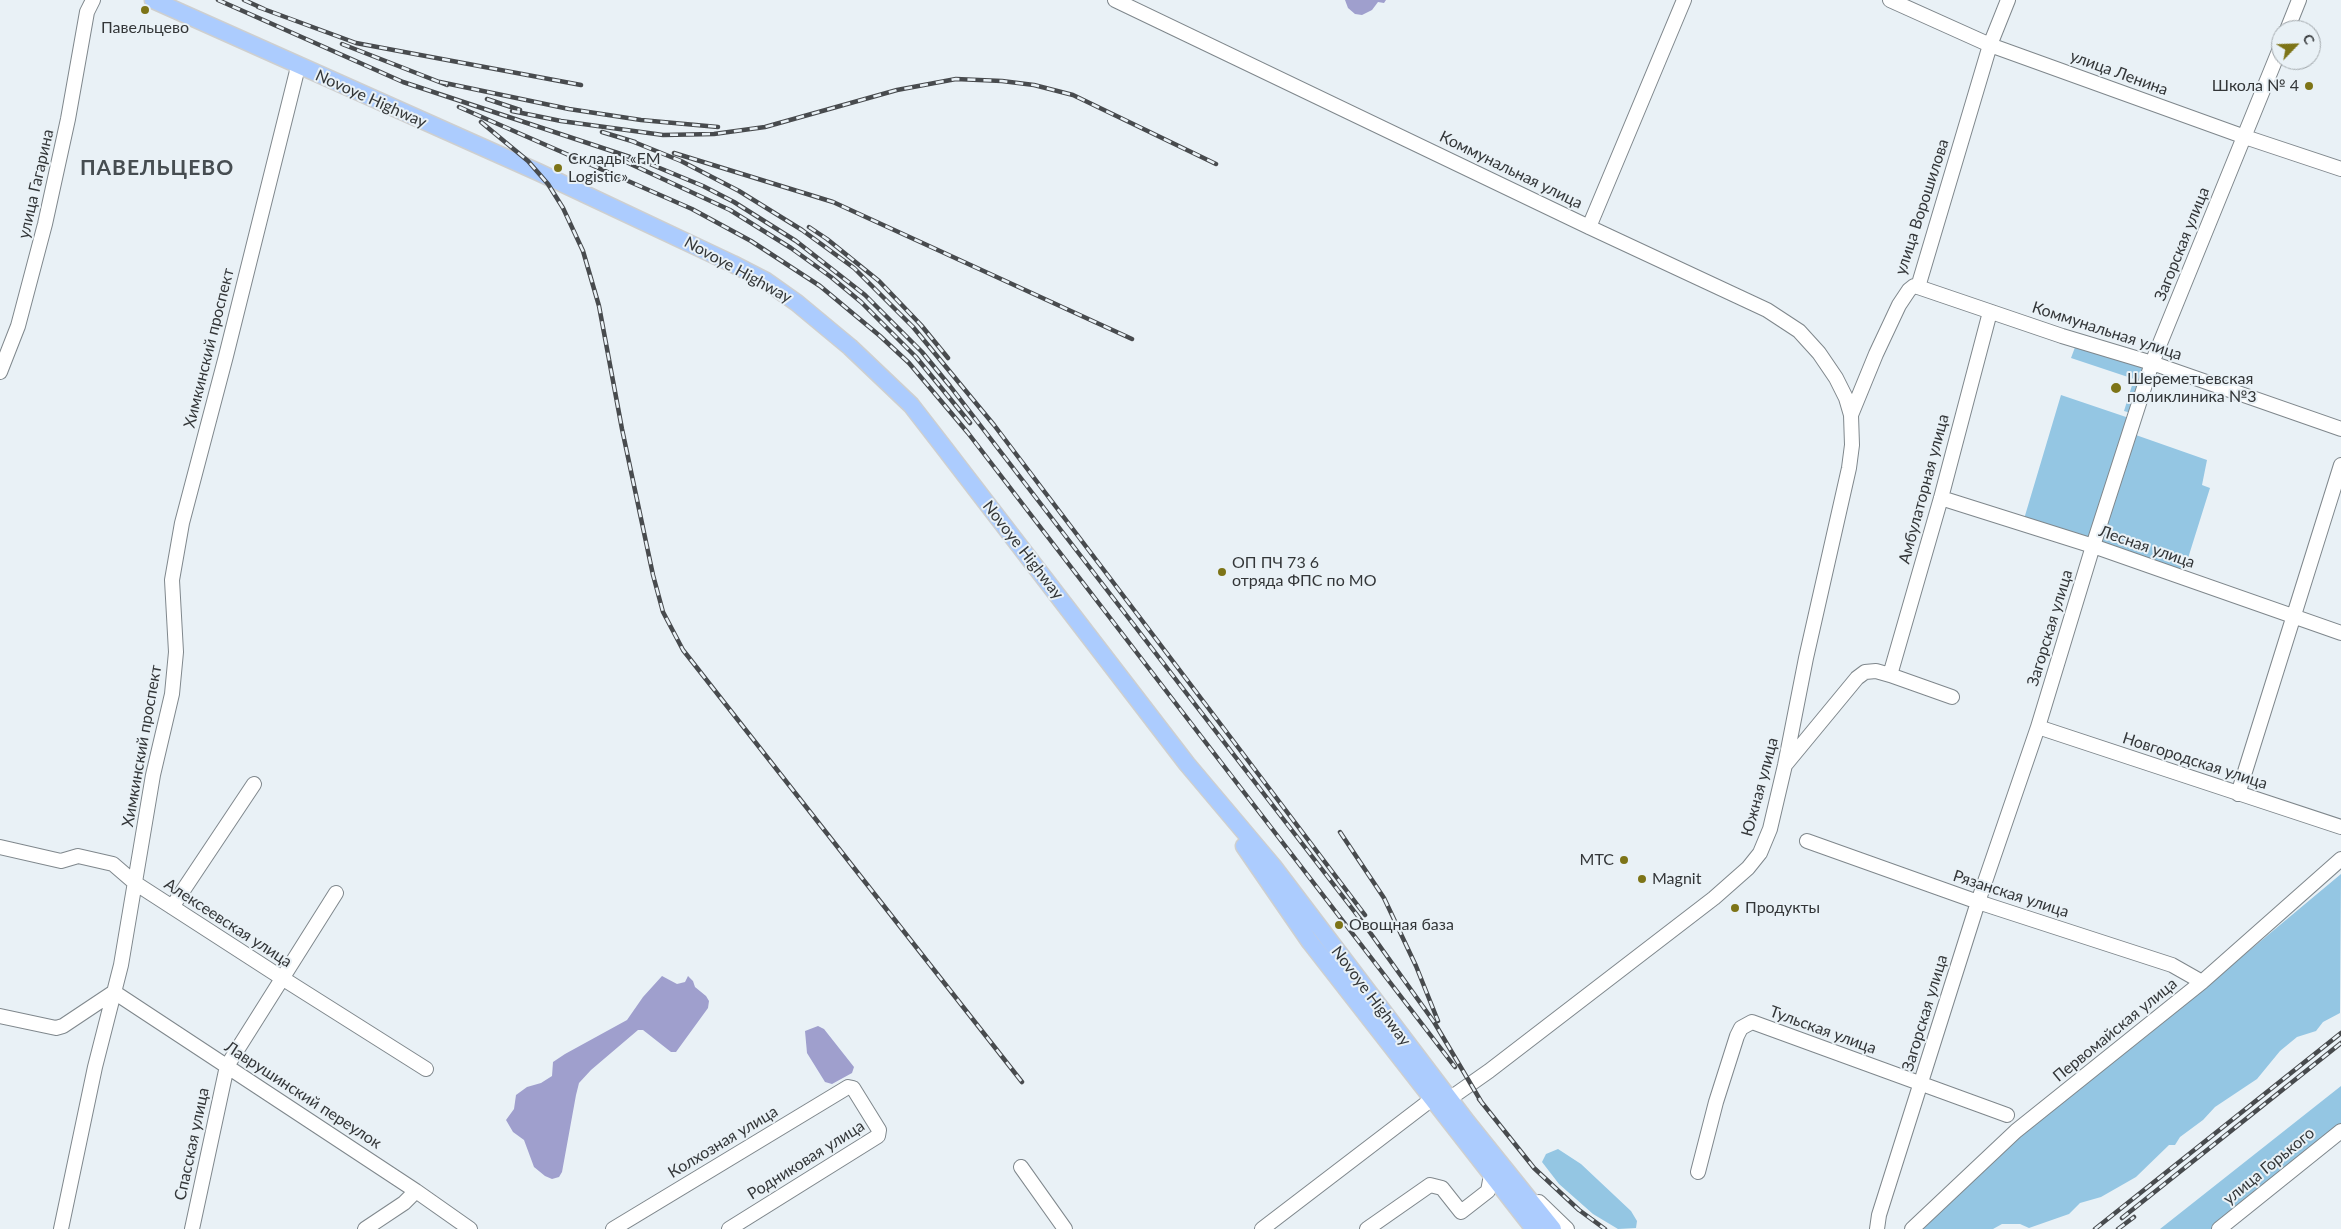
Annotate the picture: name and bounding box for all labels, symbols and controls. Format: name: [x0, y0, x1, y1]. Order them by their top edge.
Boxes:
marker: Павельцево: [139, 4, 151, 16]
place label: Павельцево: [101, 18, 189, 38]
north arrow: [2271, 20, 2321, 70]
text: С: [2300, 31, 2319, 47]
street label: улица Ленина: [2067, 46, 2171, 100]
street label: Novoye Highway: [312, 66, 430, 132]
place label: Школа № 4: [2212, 76, 2299, 96]
marker: Школа № 4: [2303, 80, 2315, 92]
street label: улица Гагарина: [14, 127, 58, 241]
street label: Коммунальная улица: [1436, 127, 1586, 213]
street label: улица Ворошилова: [1891, 137, 1953, 277]
place label: Склады «FM Logistic»: [568, 149, 661, 187]
district label: ПАВЕЛЬЦЕВО: [79, 155, 235, 181]
marker: Склады «FM Logistic»: [552, 162, 564, 174]
street label: Загорская улица: [2150, 184, 2214, 304]
street label: Novoye Highway: [681, 233, 795, 307]
street label: Химкинский проспект: [180, 266, 238, 430]
street label: Коммунальная улица: [2030, 298, 2184, 364]
place label: Шереметьевская поликлиника №3: [2127, 369, 2257, 407]
marker: Шереметьевская поликлиника №3: [2109, 381, 2123, 395]
street label: Амбулаторная улица: [1895, 412, 1953, 566]
street label: Novoye Highway: [979, 497, 1067, 603]
street label: Лесная улица: [2097, 522, 2197, 572]
place label: ОП ПЧ 73 6 отряда ФПС по МО: [1232, 553, 1376, 591]
marker: ОП ПЧ 73 6 отряда ФПС по МО: [1216, 566, 1228, 578]
street label: Загорская улица: [2023, 567, 2077, 689]
street label: Химкинский проспект: [118, 664, 166, 828]
street label: Новгородская улица: [2120, 728, 2270, 794]
street label: Южная улица: [1738, 735, 1782, 839]
place label: МТС: [1580, 850, 1614, 870]
marker: МТС: [1618, 854, 1630, 866]
street label: Рязанская улица: [1951, 866, 2071, 922]
place label: Magnit: [1652, 869, 1701, 889]
marker: Magnit: [1636, 873, 1648, 885]
street label: Алексеевская улица: [160, 874, 296, 972]
place label: Продукты: [1745, 898, 1820, 918]
marker: Продукты: [1729, 902, 1741, 914]
place label: Овощная база: [1349, 915, 1454, 935]
marker: Овощная база: [1333, 919, 1345, 931]
street label: Novoye Highway: [1327, 942, 1415, 1050]
street label: Загорская улица: [1898, 952, 1952, 1074]
street label: Первомайская улица: [2049, 974, 2181, 1086]
street label: Тульская улица: [1767, 1002, 1879, 1058]
street label: Лаврушинский переулок: [221, 1037, 385, 1153]
street label: Спасская улица: [171, 1086, 213, 1202]
street label: Колхозная улица: [665, 1102, 781, 1182]
street label: Родниковая улица: [744, 1116, 868, 1204]
street label: улица Горького: [2220, 1123, 2318, 1209]

